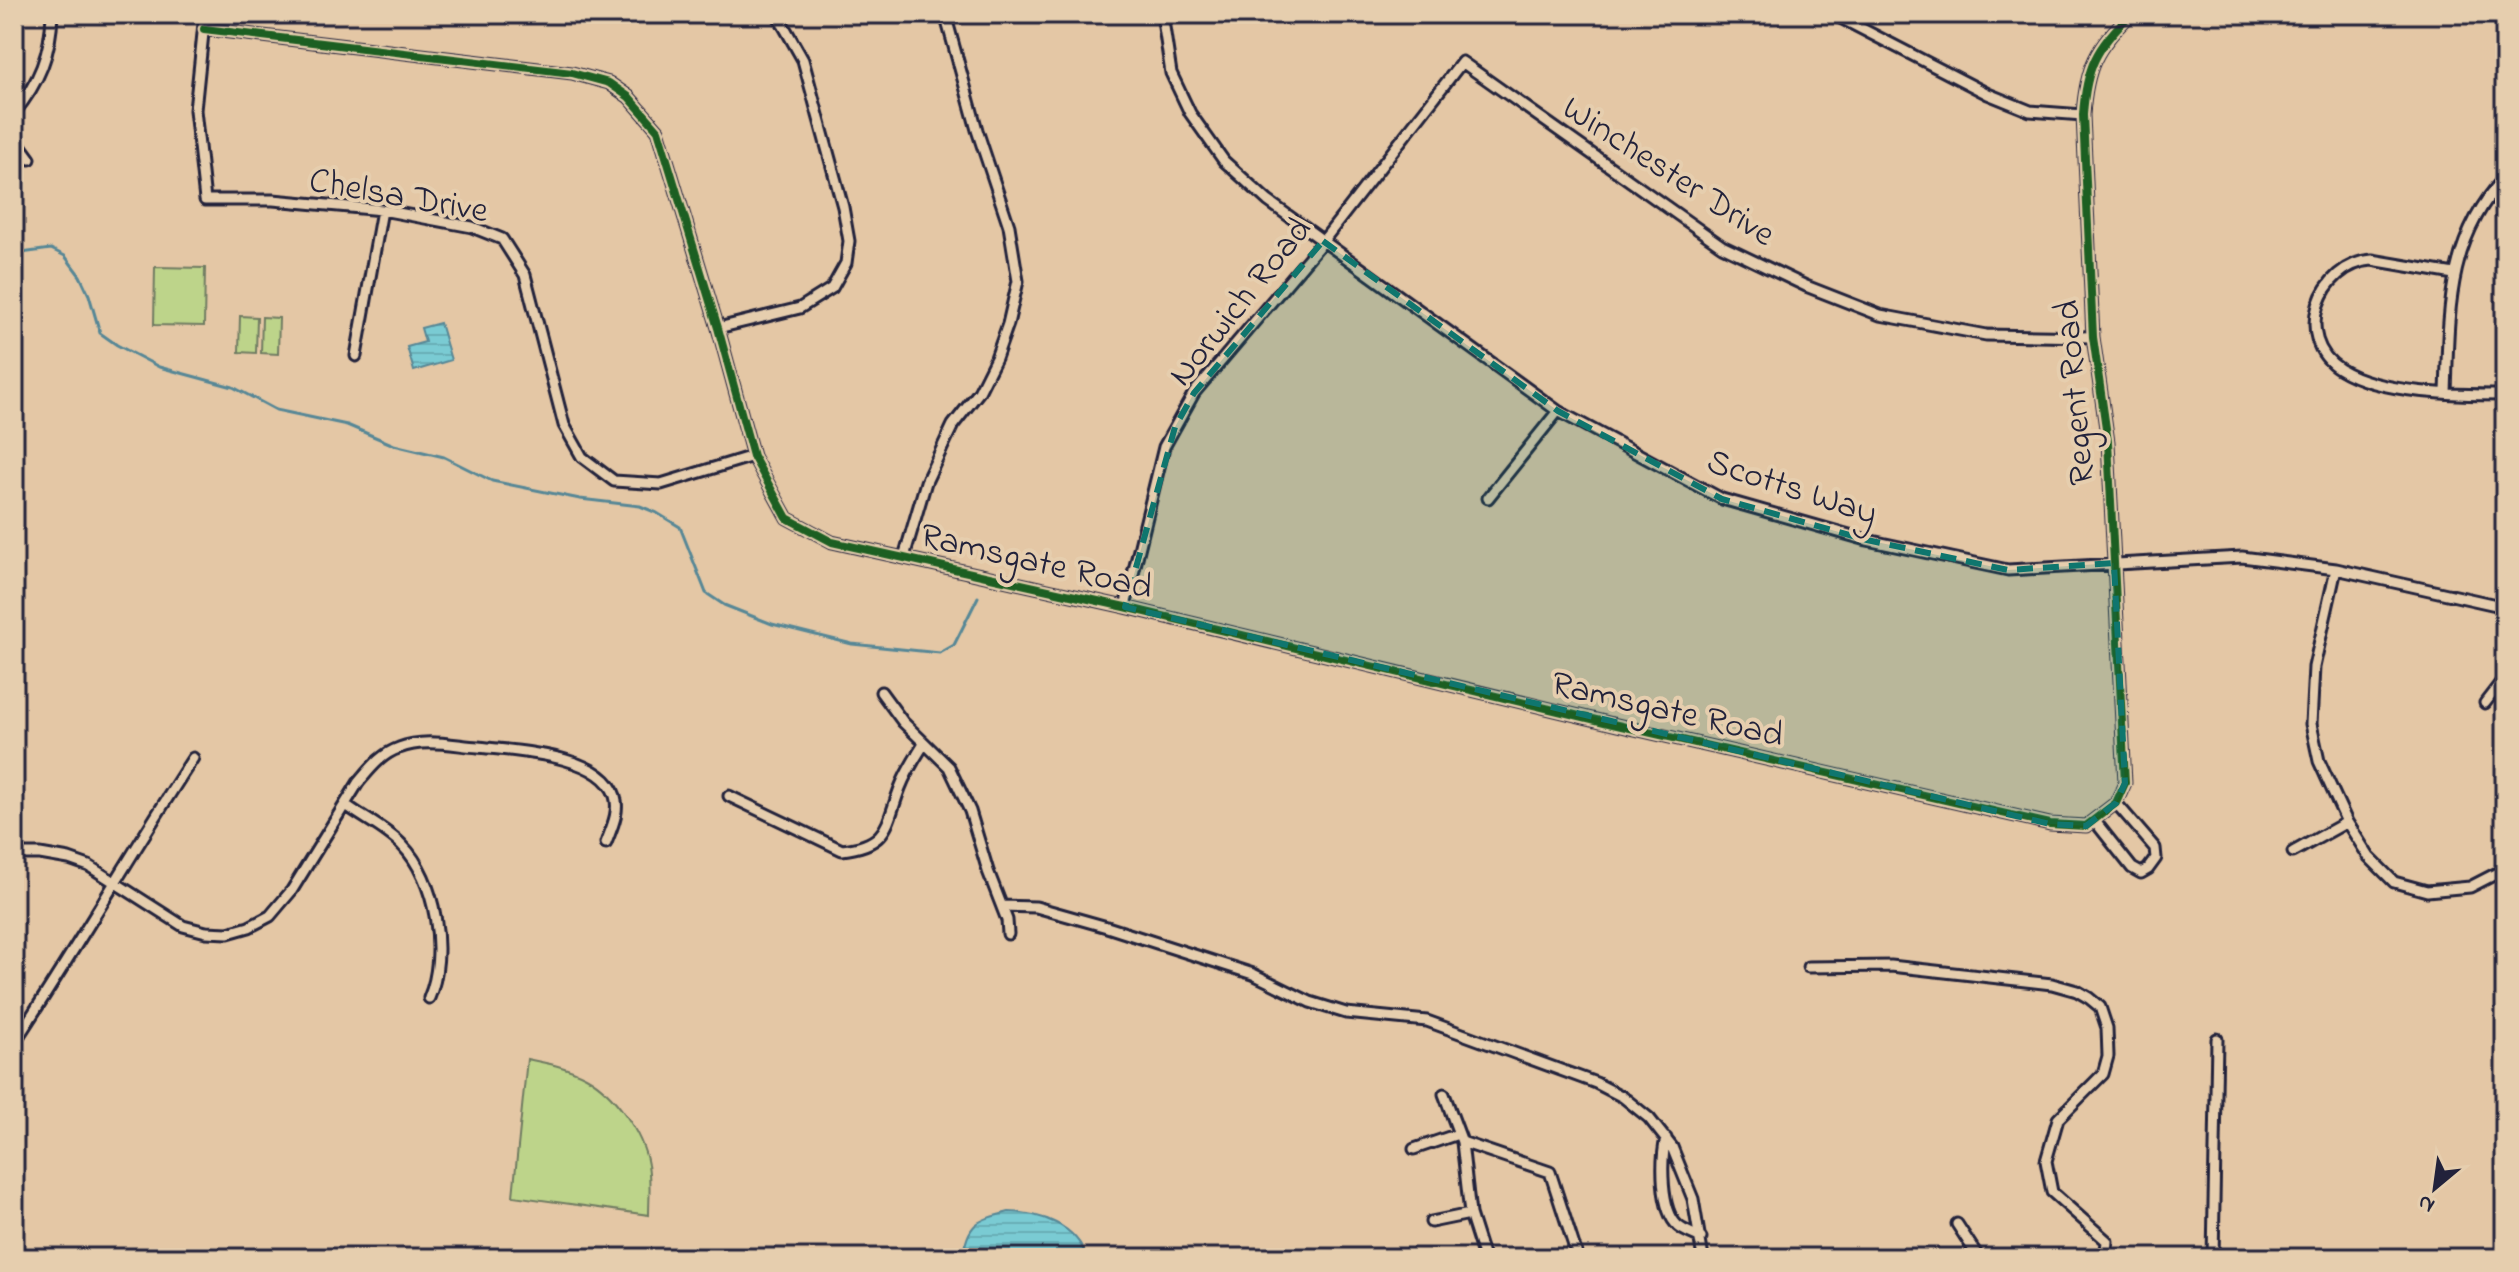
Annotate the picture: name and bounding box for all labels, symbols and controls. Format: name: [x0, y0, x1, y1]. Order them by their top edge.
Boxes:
street label: Winchester Drive: [1550, 84, 1785, 262]
street label: Chelsa Drive: [304, 156, 493, 239]
street label: Norwich Road: [1157, 207, 1326, 399]
street label: Regent Road: [2042, 298, 2111, 487]
street label: Scotts Way: [1699, 437, 1884, 542]
street label: Ramsgate Road: [915, 511, 1157, 616]
street label: Ramsgate Road: [1546, 659, 1788, 764]
north arrow: [2395, 1148, 2475, 1228]
text: N: [2413, 1185, 2441, 1220]

